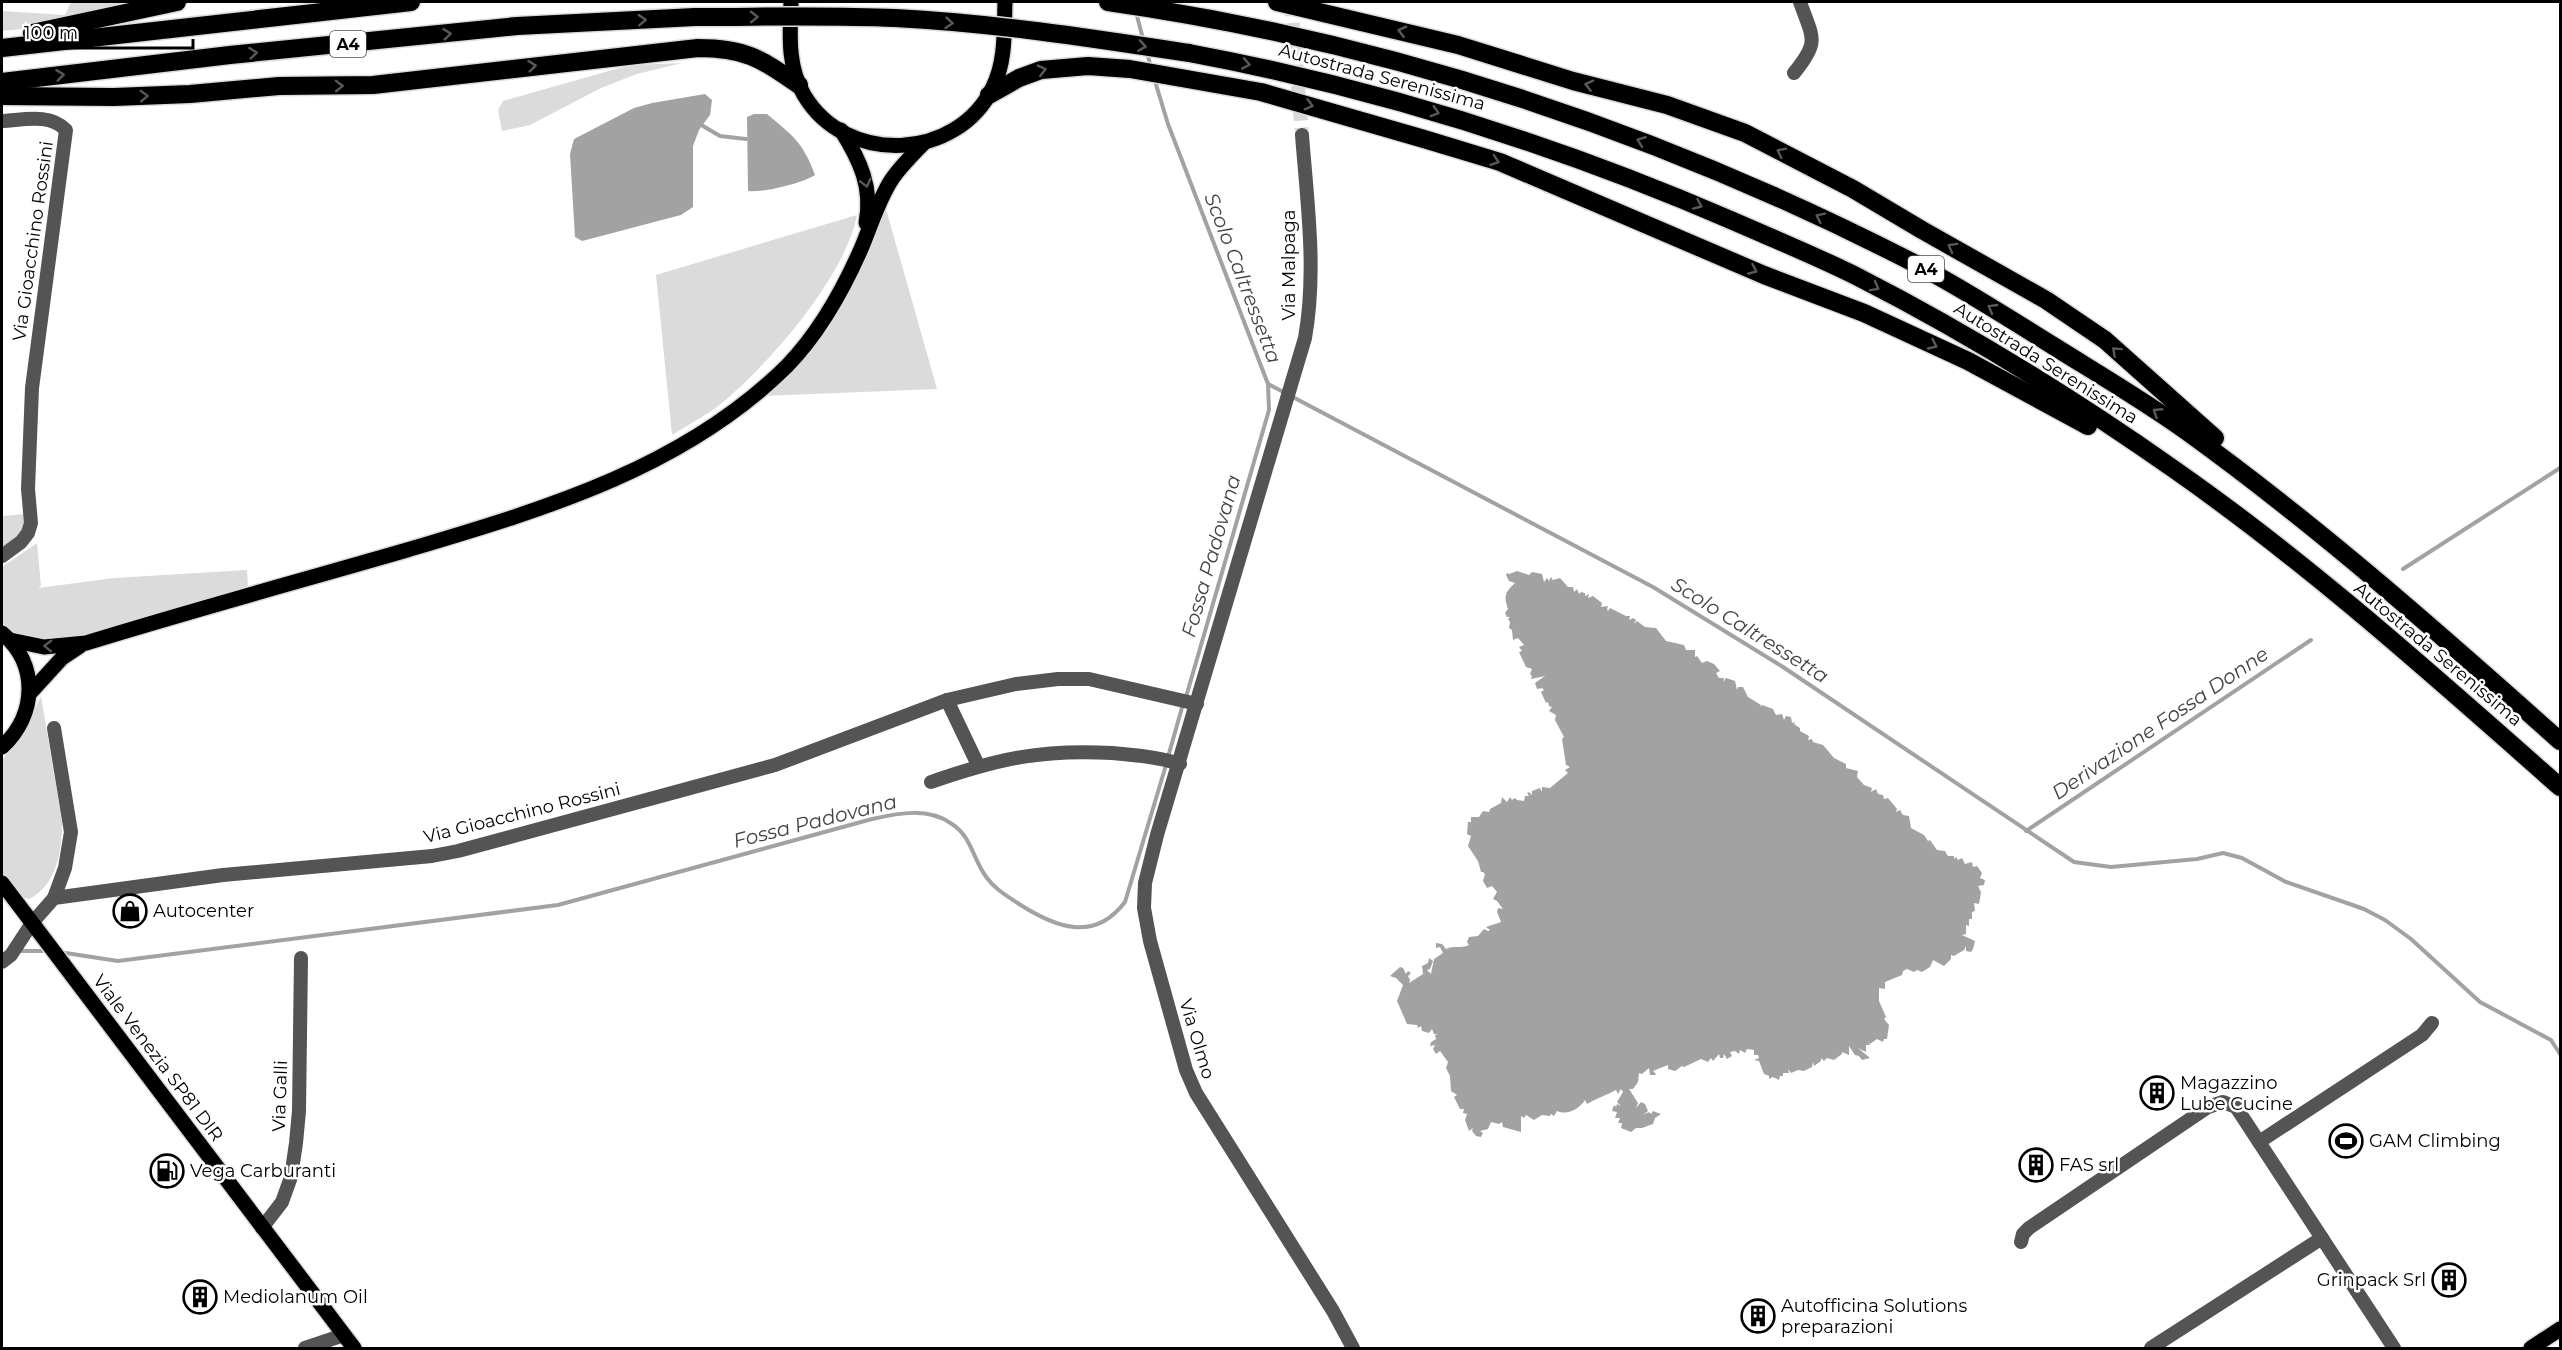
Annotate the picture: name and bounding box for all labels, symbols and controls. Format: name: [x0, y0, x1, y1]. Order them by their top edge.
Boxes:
one-way arrow: [749, 10, 758, 23]
scale bar: [15, 12, 194, 50]
one-way arrow: [637, 14, 646, 27]
one-way arrow: [944, 16, 953, 29]
text: 100 m: [24, 22, 78, 44]
one-way arrow: [1397, 26, 1407, 39]
one-way arrow: [443, 28, 452, 40]
road number: A4: [330, 31, 366, 57]
street label: Autostrada Serenissima: [1276, 39, 1488, 115]
one-way arrow: [1138, 40, 1147, 52]
one-way arrow: [249, 47, 258, 60]
one-way arrow: [1241, 57, 1251, 70]
one-way arrow: [528, 61, 537, 73]
one-way arrow: [1037, 65, 1047, 78]
one-way arrow: [55, 70, 64, 82]
one-way arrow: [334, 80, 343, 92]
one-way arrow: [1584, 80, 1595, 92]
one-way arrow: [139, 90, 148, 102]
one-way arrow: [1303, 98, 1313, 110]
one-way arrow: [1429, 105, 1440, 117]
one-way arrow: [1636, 135, 1647, 148]
street label: Via Gioacchino Rossini: [8, 139, 58, 343]
one-way arrow: [1777, 148, 1788, 159]
one-way arrow: [1489, 154, 1500, 166]
one-way arrow: [858, 178, 871, 188]
water label: Scolo Caltressetta: [1199, 189, 1287, 367]
one-way arrow: [1691, 198, 1702, 210]
street label: Via Malpaga: [1278, 210, 1300, 320]
one-way arrow: [1816, 213, 1827, 224]
one-way arrow: [1947, 243, 1958, 254]
road number: A4: [1908, 256, 1944, 282]
one-way arrow: [1747, 263, 1758, 275]
one-way arrow: [1869, 280, 1879, 291]
street label: Autostrada Serenissima: [1950, 297, 2142, 429]
one-way arrow: [1988, 304, 1998, 316]
one-way arrow: [1926, 337, 1937, 349]
one-way arrow: [2112, 347, 2123, 358]
one-way arrow: [2153, 408, 2164, 419]
water label: Fossa Padovana: [1176, 472, 1246, 640]
water label: Scolo Caltressetta: [1667, 572, 1833, 688]
street label: Autostrada Serenissima: [2349, 577, 2527, 731]
one-way arrow: [43, 640, 52, 652]
water label: Derivazione Fossa Donne: [2047, 641, 2273, 805]
street label: Via Gioacchino Rossini: [421, 778, 623, 848]
water label: Fossa Padovana: [731, 789, 899, 853]
shop icon: Autocenter: [112, 893, 148, 929]
place label: Autocenter: [153, 900, 254, 922]
street label: Viale Venezia SP81 DIR: [88, 970, 228, 1146]
street label: Via Olmo: [1174, 996, 1220, 1082]
street label: Via Galli: [268, 1060, 292, 1132]
place label: Magazzino Lube Cucine: [2180, 1072, 2293, 1115]
building icon: Magazzino Lube Cucine: [2139, 1075, 2175, 1111]
sports icon: GAM Climbing: [2328, 1123, 2364, 1159]
place label: GAM Climbing: [2369, 1130, 2501, 1152]
building icon: FAS srl: [2018, 1147, 2054, 1183]
fuel station icon: Vega Carburanti: [149, 1153, 185, 1189]
place label: FAS srl: [2059, 1154, 2119, 1176]
place label: Vega Carburanti: [190, 1160, 336, 1182]
building icon: Grinpack Srl: [2431, 1262, 2467, 1298]
place label: Grinpack Srl: [2317, 1269, 2426, 1291]
building icon: Mediolanum Oil: [182, 1279, 218, 1315]
place label: Mediolanum Oil: [223, 1286, 368, 1308]
place label: Autofficina Solutions preparazioni: [1781, 1295, 1967, 1338]
building icon: Autofficina Solutions preparazioni: [1740, 1298, 1776, 1334]

